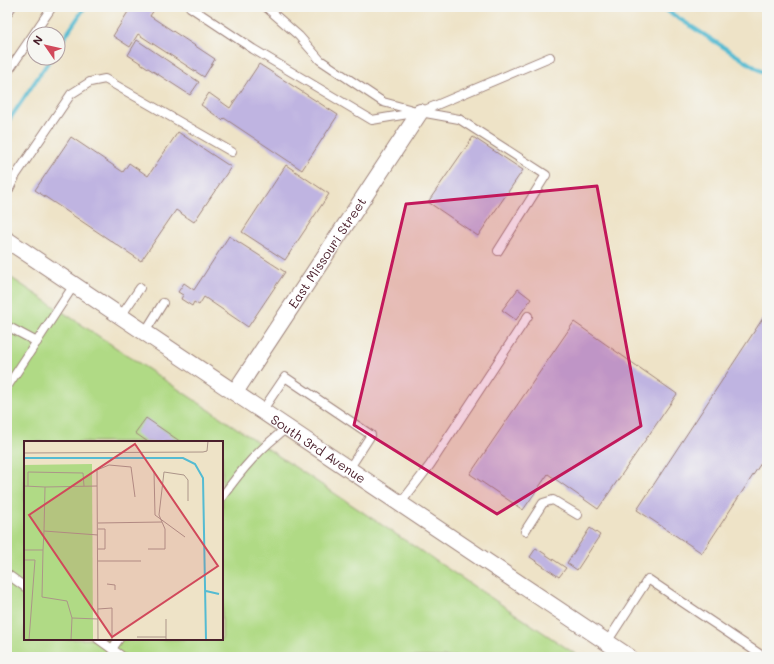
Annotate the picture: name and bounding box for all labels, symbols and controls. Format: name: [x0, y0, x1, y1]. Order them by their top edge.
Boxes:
north arrow: [26, 26, 66, 66]
text: N: [29, 32, 46, 48]
street label: East Missouri Street: [284, 193, 370, 311]
street label: South 3rd Avenue: [268, 410, 370, 486]
inset map: [24, 441, 223, 640]

